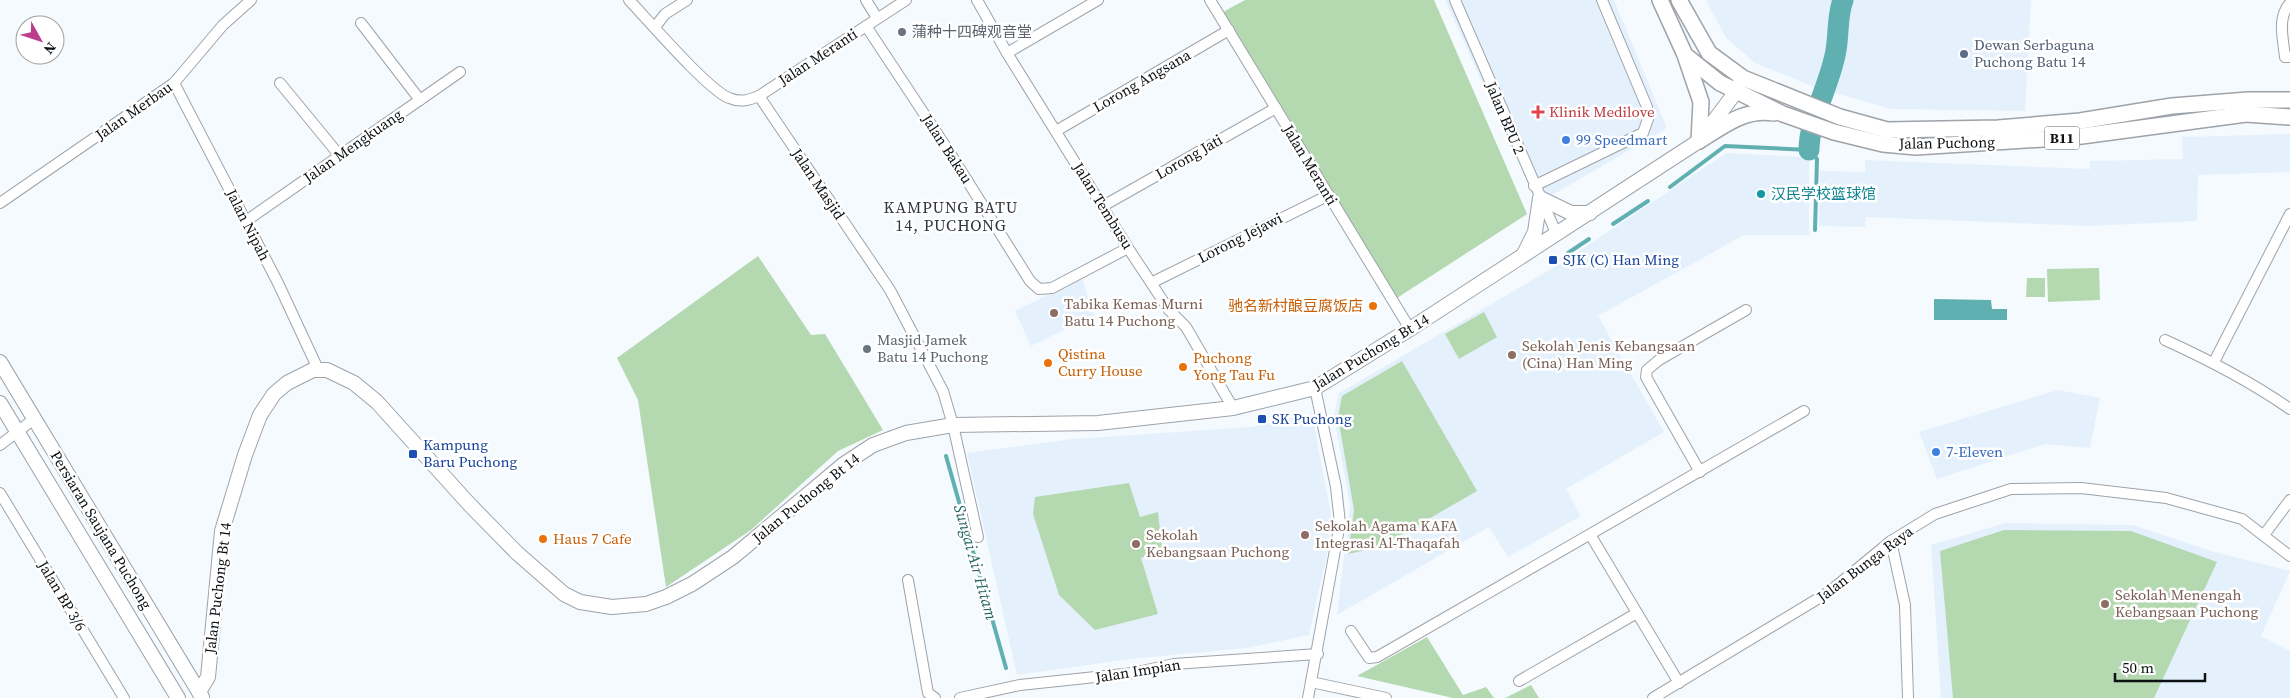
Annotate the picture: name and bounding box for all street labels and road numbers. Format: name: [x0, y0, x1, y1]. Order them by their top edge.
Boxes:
street label: Jalan Meranti: [773, 23, 861, 91]
street label: Lorong Angsana: [1089, 44, 1195, 117]
street label: Jalan Merbau: [90, 76, 177, 145]
street label: Jalan BPU 2: [1480, 77, 1530, 157]
street label: Jalan Mengkuang: [298, 104, 407, 188]
street label: Jalan Bakau: [917, 109, 978, 188]
street label: Jalan Meranti: [1278, 120, 1343, 209]
road number: B11: [2044, 126, 2080, 150]
street label: Lorong Jati: [1151, 129, 1226, 184]
street label: Jalan Puchong: [1898, 131, 1995, 154]
street label: Jalan Masjid: [786, 143, 850, 224]
street label: Jalan Tembusu: [1068, 157, 1139, 253]
street label: Jalan Nipah: [221, 184, 276, 264]
street label: Lorong Jejawi: [1194, 207, 1286, 268]
street label: Jalan Puchong Bt 14: [1308, 308, 1433, 395]
street label: Persiaran Saujana Puchong: [46, 446, 157, 613]
street label: Jalan Puchong Bt 14: [747, 448, 864, 548]
street label: Jalan Bunga Raya: [1812, 520, 1917, 607]
street label: Jalan Puchong Bt 14: [199, 521, 236, 656]
street label: Jalan BP 3/6: [33, 556, 92, 635]
street label: Jalan Impian: [1093, 653, 1182, 688]

